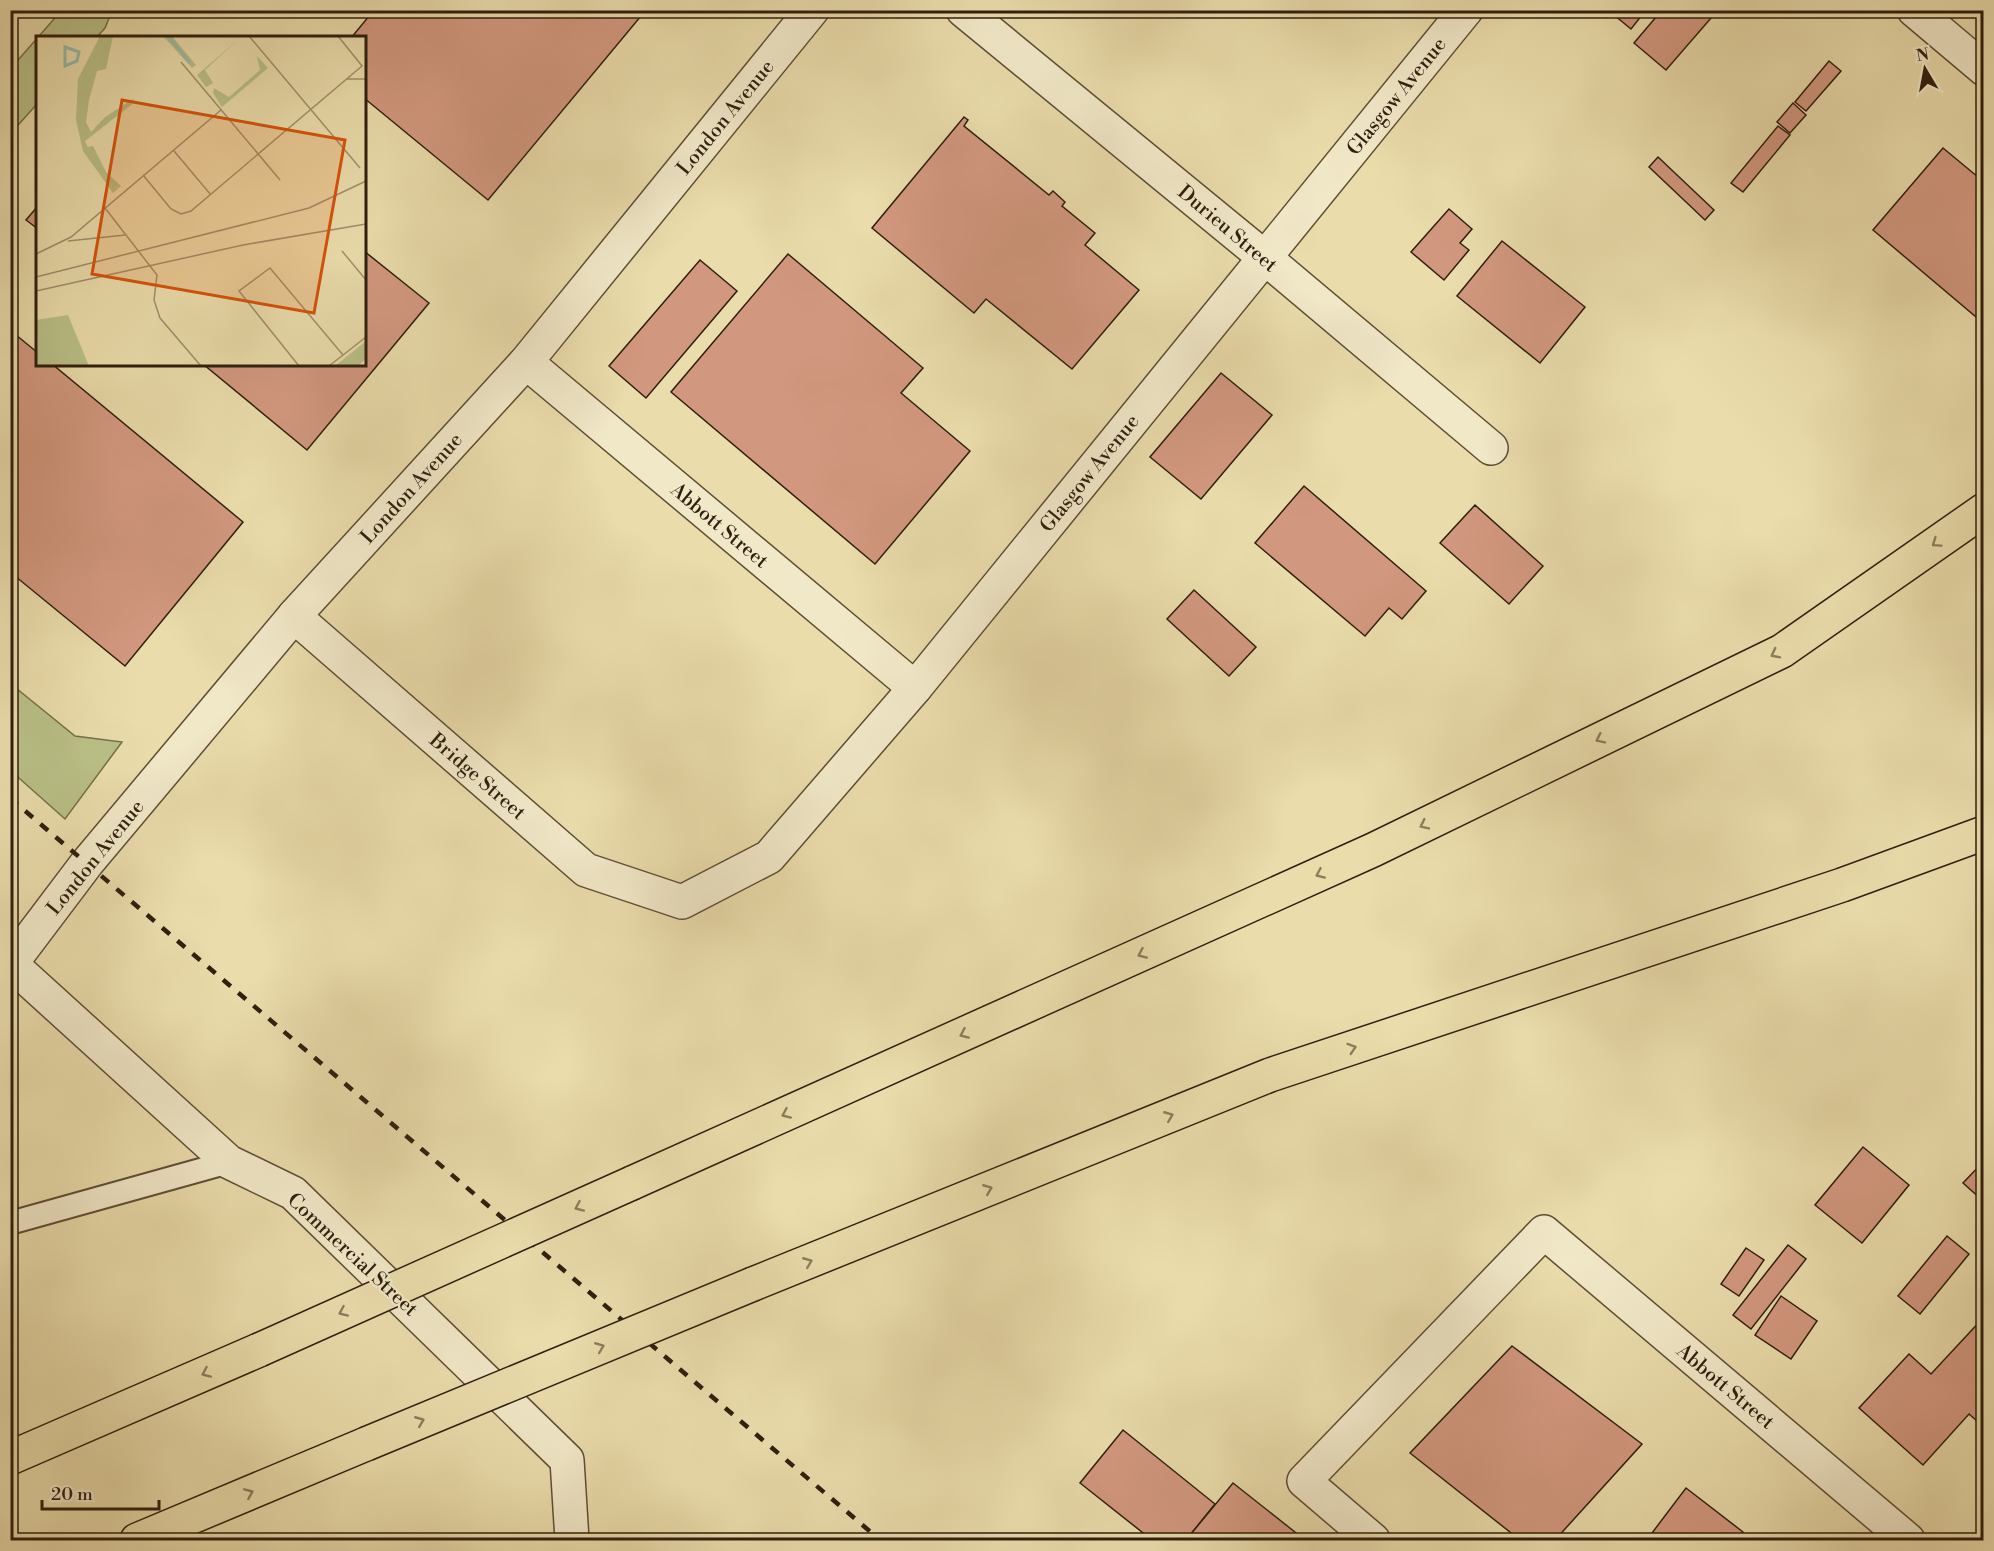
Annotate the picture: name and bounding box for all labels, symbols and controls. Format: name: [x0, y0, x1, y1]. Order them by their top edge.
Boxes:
street label: Glasgow Avenue: [1342, 33, 1452, 161]
inset map: [36, 36, 366, 366]
north arrow: [1895, 39, 1955, 99]
text: N: [1915, 44, 1931, 66]
street label: London Avenue: [672, 55, 780, 181]
street label: Durieu Street: [1172, 180, 1282, 278]
street label: Glasgow Avenue: [1035, 410, 1145, 538]
street label: London Avenue: [356, 428, 469, 550]
street label: Abbott Street: [664, 477, 773, 574]
one-way arrow: [1931, 536, 1942, 547]
one-way arrow: [1771, 647, 1781, 658]
street label: Bridge Street: [423, 728, 530, 826]
one-way arrow: [1595, 732, 1606, 744]
street label: London Avenue: [42, 795, 150, 921]
one-way arrow: [1420, 817, 1431, 829]
one-way arrow: [1315, 866, 1326, 878]
one-way arrow: [1138, 946, 1149, 958]
one-way arrow: [960, 1026, 971, 1038]
one-way arrow: [1346, 1043, 1357, 1055]
one-way arrow: [782, 1106, 793, 1118]
one-way arrow: [1163, 1111, 1174, 1123]
one-way arrow: [982, 1184, 993, 1196]
street label: Commercial Street: [281, 1188, 423, 1322]
one-way arrow: [574, 1200, 585, 1212]
one-way arrow: [801, 1257, 812, 1269]
one-way arrow: [338, 1305, 349, 1317]
street label: Abbott Street: [1670, 1338, 1779, 1435]
one-way arrow: [594, 1342, 605, 1354]
one-way arrow: [201, 1366, 212, 1378]
one-way arrow: [414, 1417, 425, 1429]
scale bar: [42, 1473, 159, 1511]
text: 20 m: [51, 1483, 93, 1506]
one-way arrow: [242, 1488, 253, 1500]

